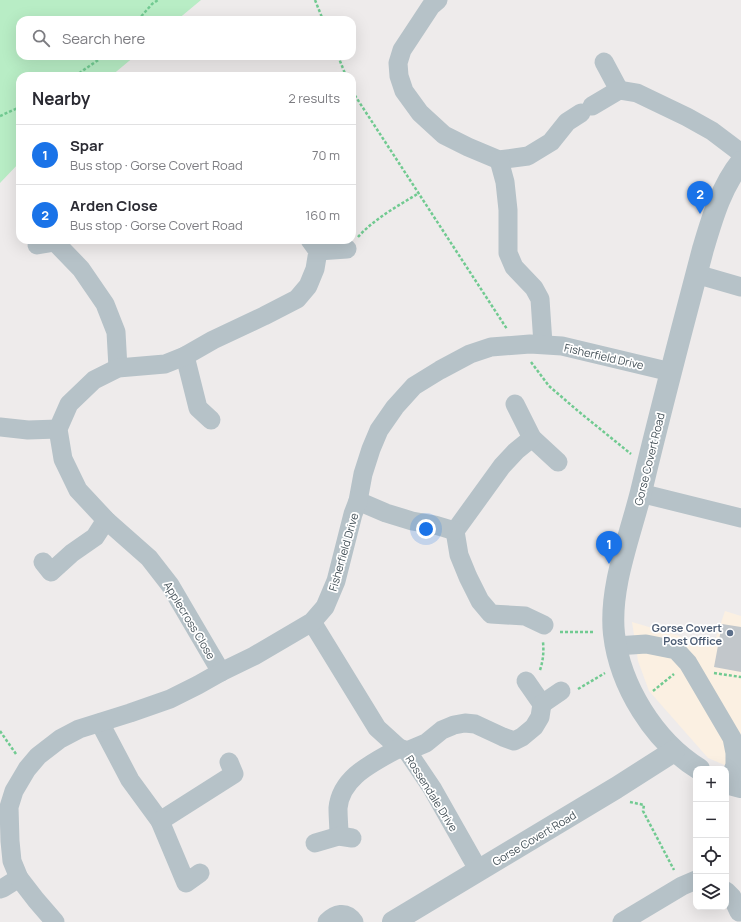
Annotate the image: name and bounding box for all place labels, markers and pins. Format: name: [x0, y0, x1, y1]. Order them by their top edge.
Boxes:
pin: 2: [687, 181, 713, 214]
pin: 1: [596, 531, 622, 564]
place label: Gorse Covert Post Office: [652, 620, 722, 648]
marker: Gorse Covert Post Office: [725, 628, 735, 638]

